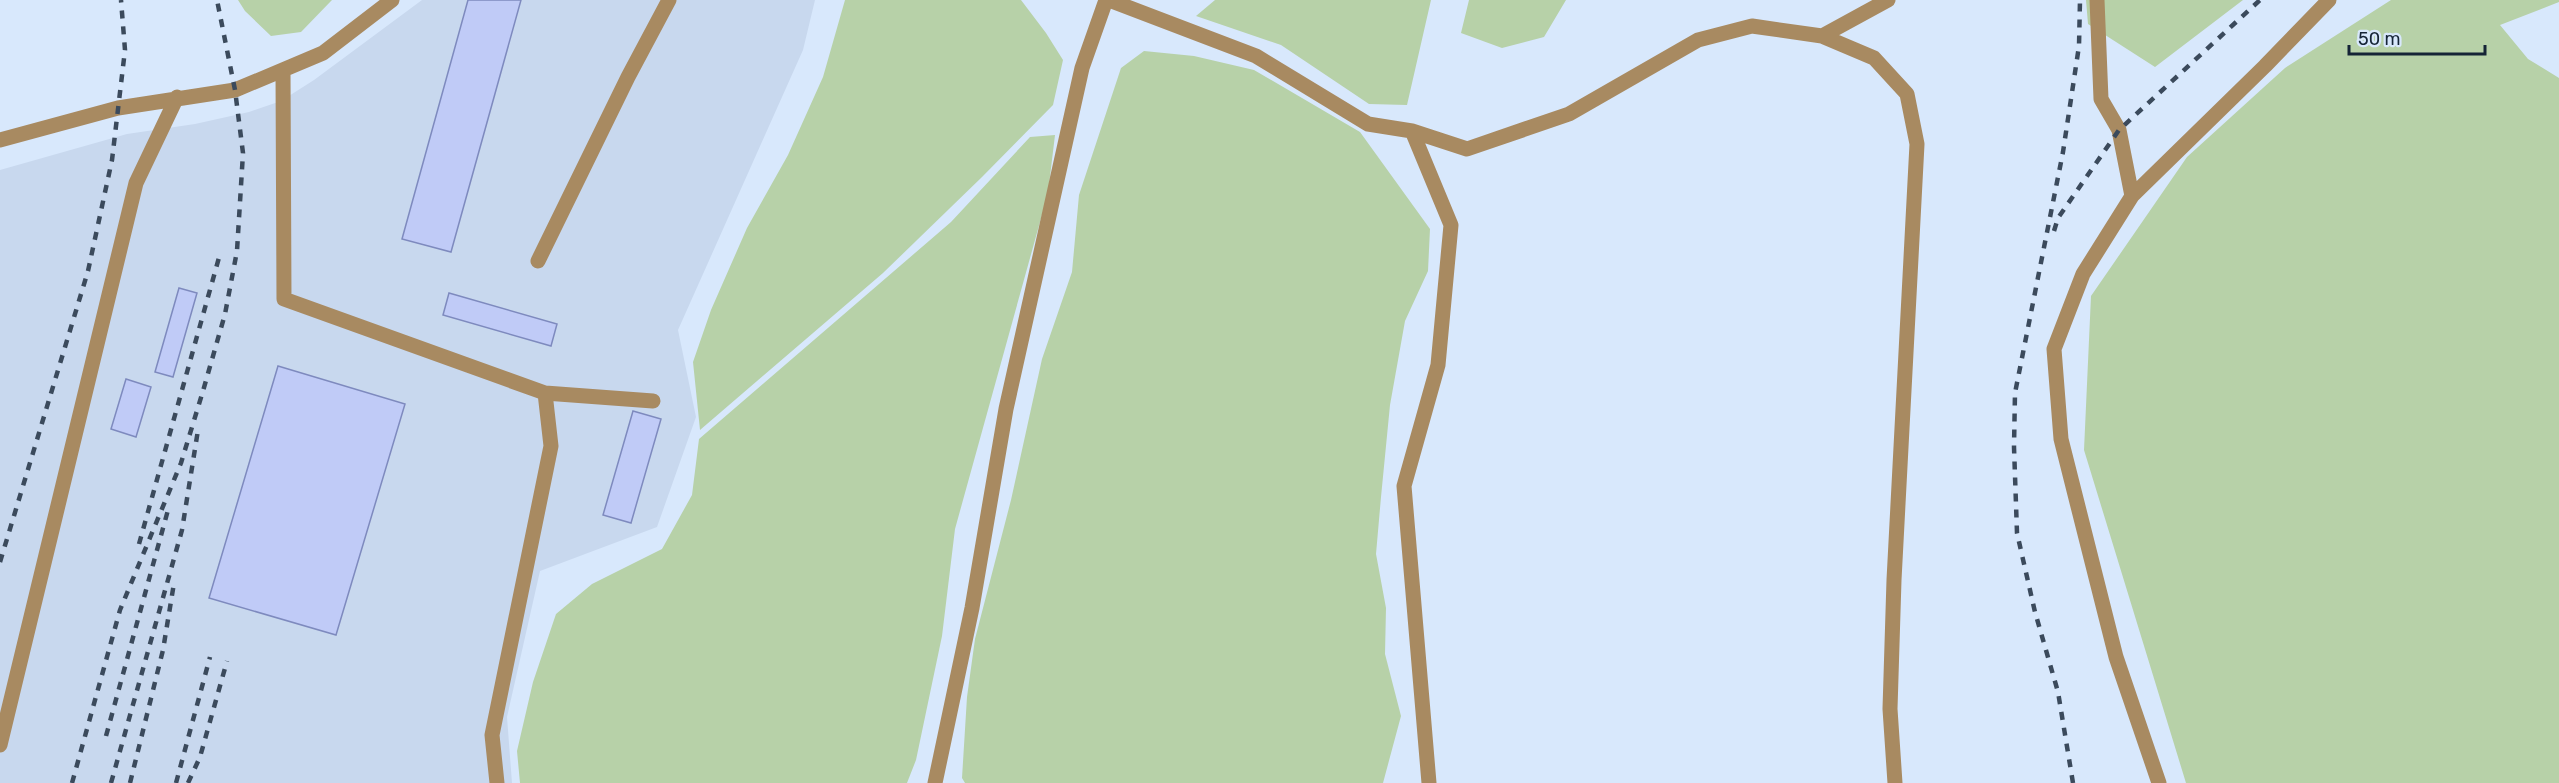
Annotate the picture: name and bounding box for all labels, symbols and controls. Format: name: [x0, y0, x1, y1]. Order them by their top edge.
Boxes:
scale bar: [2349, 18, 2486, 56]
text: 50 m: [2358, 28, 2401, 50]

